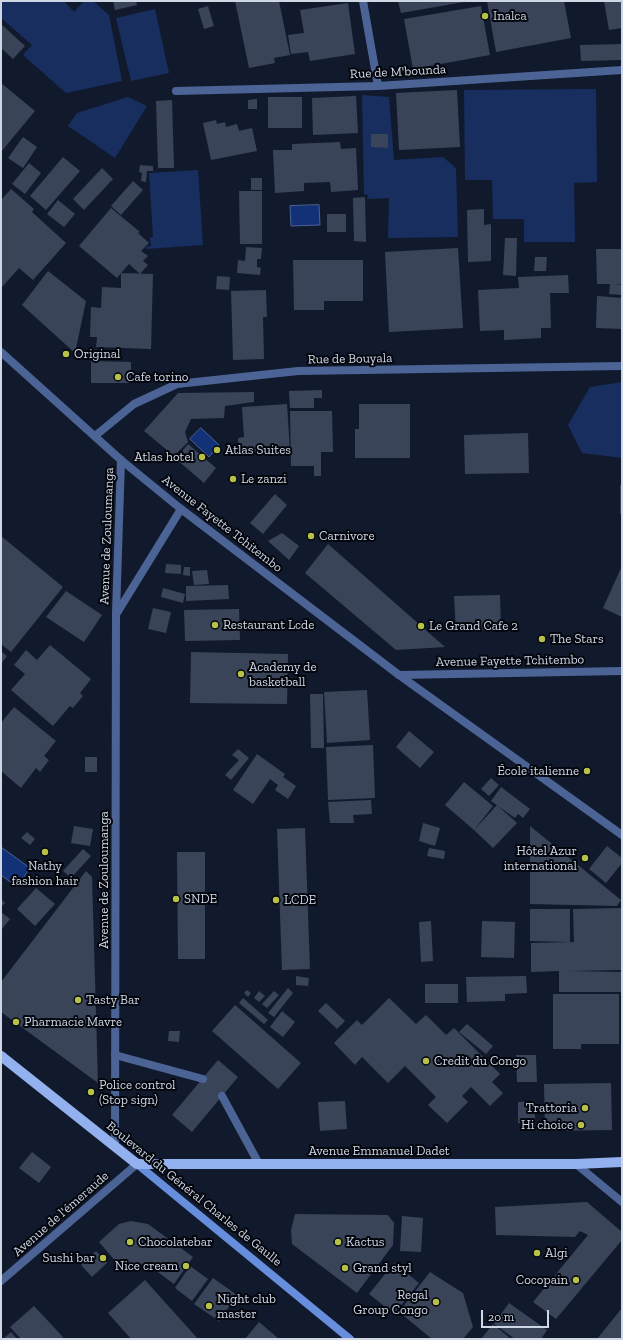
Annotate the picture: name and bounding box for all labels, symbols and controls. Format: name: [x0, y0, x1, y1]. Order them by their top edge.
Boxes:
place label: Inalca: [493, 8, 527, 24]
marker: Inalca: [480, 11, 490, 21]
street label: Rue de M'bounda: [350, 62, 446, 82]
place label: Original: [74, 346, 121, 362]
marker: Original: [61, 349, 71, 359]
street label: Rue de Bouyala: [307, 350, 393, 368]
place label: Cafe torino: [126, 369, 189, 385]
marker: Cafe torino: [113, 372, 123, 382]
place label: Atlas Suites: [225, 442, 291, 458]
marker: Atlas Suites: [212, 445, 222, 455]
place label: Atlas hotel: [134, 449, 194, 465]
marker: Atlas hotel: [197, 452, 207, 462]
street label: Avenue de Zouloumanga: [97, 467, 117, 605]
place label: Le zanzi: [241, 471, 287, 487]
street label: Avenue Fayette Tchitembo: [159, 472, 285, 576]
marker: Le zanzi: [228, 474, 238, 484]
place label: Carnivore: [319, 528, 375, 544]
marker: Carnivore: [306, 531, 316, 541]
place label: Restaurant Lcde: [223, 617, 314, 633]
place label: Le Grand Cafe 2: [429, 618, 518, 634]
marker: Restaurant Lcde: [210, 620, 220, 630]
marker: Le Grand Cafe 2: [416, 621, 426, 631]
place label: The Stars: [550, 631, 604, 647]
marker: The Stars: [537, 634, 547, 644]
street label: Avenue Fayette Tchitembo: [436, 652, 584, 670]
place label: Academy de basketball: [249, 659, 317, 690]
marker: Academy de basketball: [236, 669, 246, 679]
place label: École italienne: [497, 763, 579, 779]
marker: École italienne: [582, 766, 592, 776]
street label: Avenue de Zouloumanga: [96, 811, 112, 949]
place label: Hôtel Azur international: [503, 843, 577, 874]
marker: Nathy fashion hair: [40, 847, 50, 857]
marker: Hôtel Azur international: [580, 853, 590, 863]
place label: Nathy fashion hair: [12, 858, 78, 889]
place label: SNDE: [184, 891, 217, 907]
place label: LCDE: [284, 892, 316, 908]
marker: SNDE: [171, 894, 181, 904]
marker: LCDE: [271, 895, 281, 905]
place label: Tasty Bar: [86, 992, 140, 1008]
marker: Tasty Bar: [73, 995, 83, 1005]
place label: Pharmacie Mavre: [24, 1014, 122, 1030]
marker: Pharmacie Mavre: [11, 1017, 21, 1027]
place label: Credit du Congo: [434, 1053, 526, 1069]
marker: Credit du Congo: [421, 1056, 431, 1066]
place label: Police control (Stop sign): [99, 1077, 176, 1108]
marker: Police control (Stop sign): [86, 1087, 96, 1097]
place label: Trattoria: [526, 1100, 577, 1116]
marker: Trattoria: [580, 1103, 590, 1113]
place label: Hi choice: [521, 1117, 573, 1133]
street label: Boulevard du Général Charles de Gaulle: [103, 1118, 285, 1270]
marker: Hi choice: [576, 1120, 586, 1130]
street label: Avenue Emmanuel Dadet: [308, 1143, 450, 1159]
street label: Avenue de l'émeraude: [10, 1168, 112, 1260]
place label: Chocolatebar: [138, 1234, 212, 1250]
place label: Kactus: [346, 1234, 384, 1250]
marker: Chocolatebar: [125, 1237, 135, 1247]
marker: Kactus: [333, 1237, 343, 1247]
place label: Algi: [545, 1245, 568, 1261]
marker: Algi: [532, 1248, 542, 1258]
place label: Sushi bar: [43, 1250, 95, 1266]
marker: Sushi bar: [98, 1253, 108, 1263]
place label: Nice cream: [115, 1258, 178, 1274]
place label: Grand styl: [353, 1260, 412, 1276]
marker: Nice cream: [181, 1261, 191, 1271]
marker: Grand styl: [340, 1263, 350, 1273]
place label: Cocopain: [516, 1272, 568, 1288]
marker: Cocopain: [571, 1275, 581, 1285]
place label: Regal Group Congo: [353, 1287, 428, 1318]
place label: Night club master: [217, 1291, 276, 1322]
marker: Regal Group Congo: [431, 1297, 441, 1307]
marker: Night club master: [204, 1301, 214, 1311]
scale bar: [483, 1302, 551, 1328]
text: 20 m: [488, 1310, 514, 1324]

